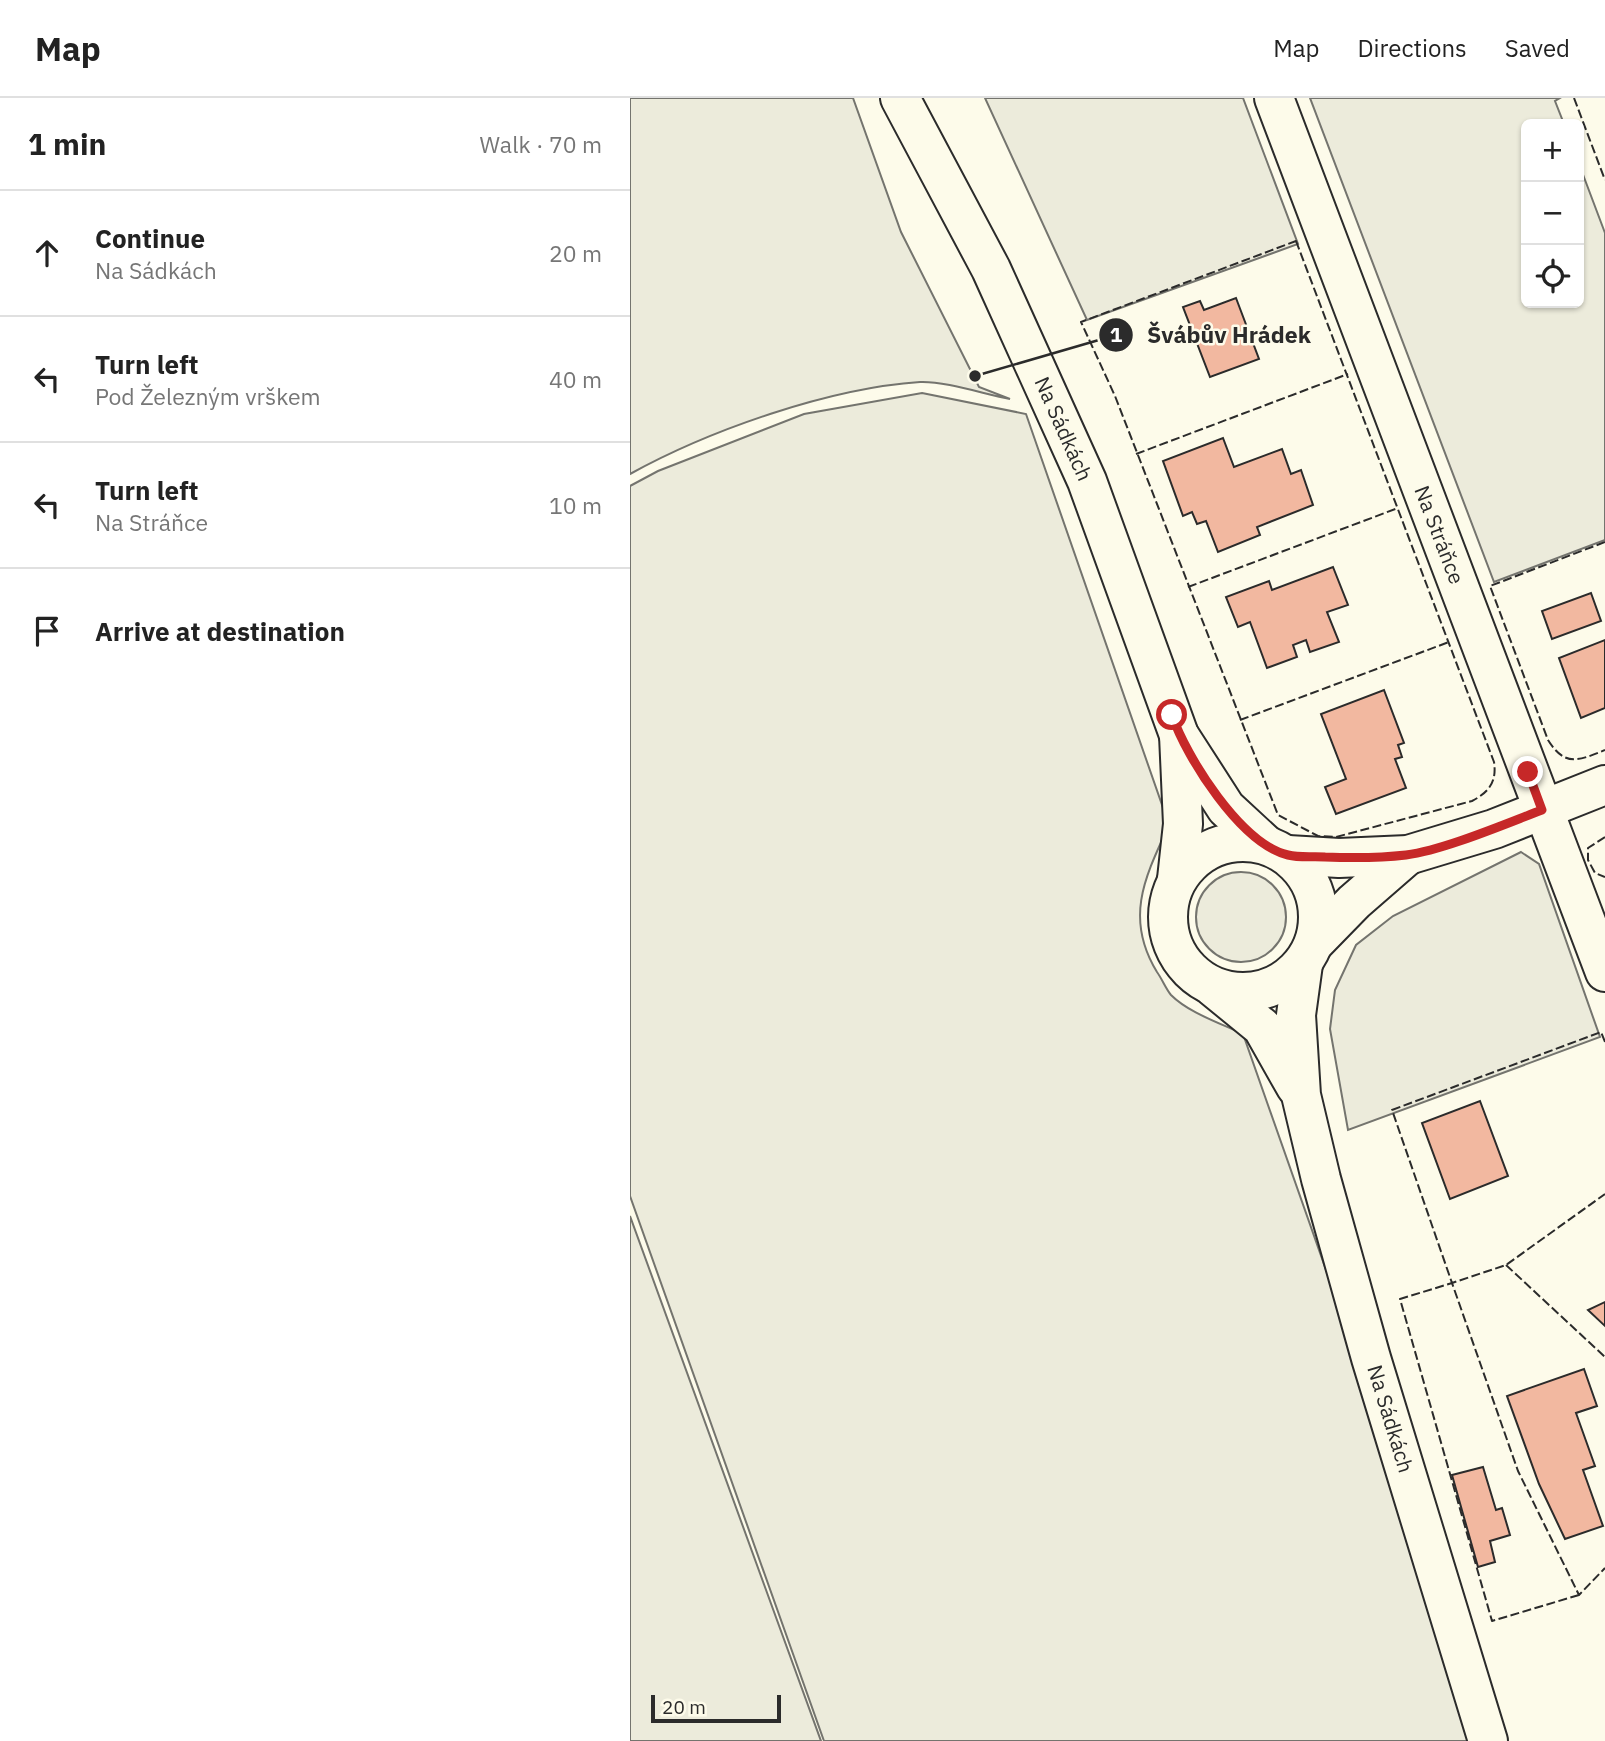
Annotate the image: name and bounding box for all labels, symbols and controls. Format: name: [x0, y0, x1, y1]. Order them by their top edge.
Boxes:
text: Map: [35, 27, 101, 70]
text: Map: [1273, 32, 1319, 64]
text: Directions: [1357, 32, 1467, 64]
text: Saved: [1505, 32, 1570, 64]
map controls: [1521, 119, 1584, 308]
button: +: [1521, 119, 1584, 182]
text: 1 min: [28, 124, 106, 163]
text: Walk · 70 m: [480, 129, 602, 159]
button: −: [1521, 182, 1584, 245]
text: Continue: [95, 221, 205, 255]
icon: ahead: [28, 234, 66, 272]
text: 20 m: [549, 238, 602, 268]
button: locate: [1521, 245, 1584, 308]
text: Na Sádkách: [95, 255, 217, 285]
callout: Švábův Hrádek: [1098, 313, 1325, 357]
text: Švábův Hrádek: [1147, 319, 1312, 349]
text: 1: [1110, 320, 1123, 348]
text: Turn left: [95, 347, 198, 381]
icon: left: [28, 360, 66, 398]
text: 40 m: [549, 364, 602, 394]
street label: Na Sádkách: [1028, 372, 1099, 485]
text: Pod Železným vrškem: [95, 381, 321, 411]
text: Turn left: [95, 473, 198, 507]
street label: Na Stráňce: [1408, 481, 1472, 588]
icon: left: [28, 486, 66, 524]
text: 10 m: [549, 490, 602, 520]
text: Na Stráňce: [95, 507, 208, 537]
icon: arrive: [28, 612, 66, 650]
text: Arrive at destination: [95, 614, 345, 648]
route start: [1156, 699, 1187, 730]
route end: [1512, 756, 1543, 787]
street label: Na Sádkách: [1361, 1361, 1421, 1476]
scale bar: [651, 1692, 780, 1724]
text: 20 m: [662, 1695, 706, 1719]

